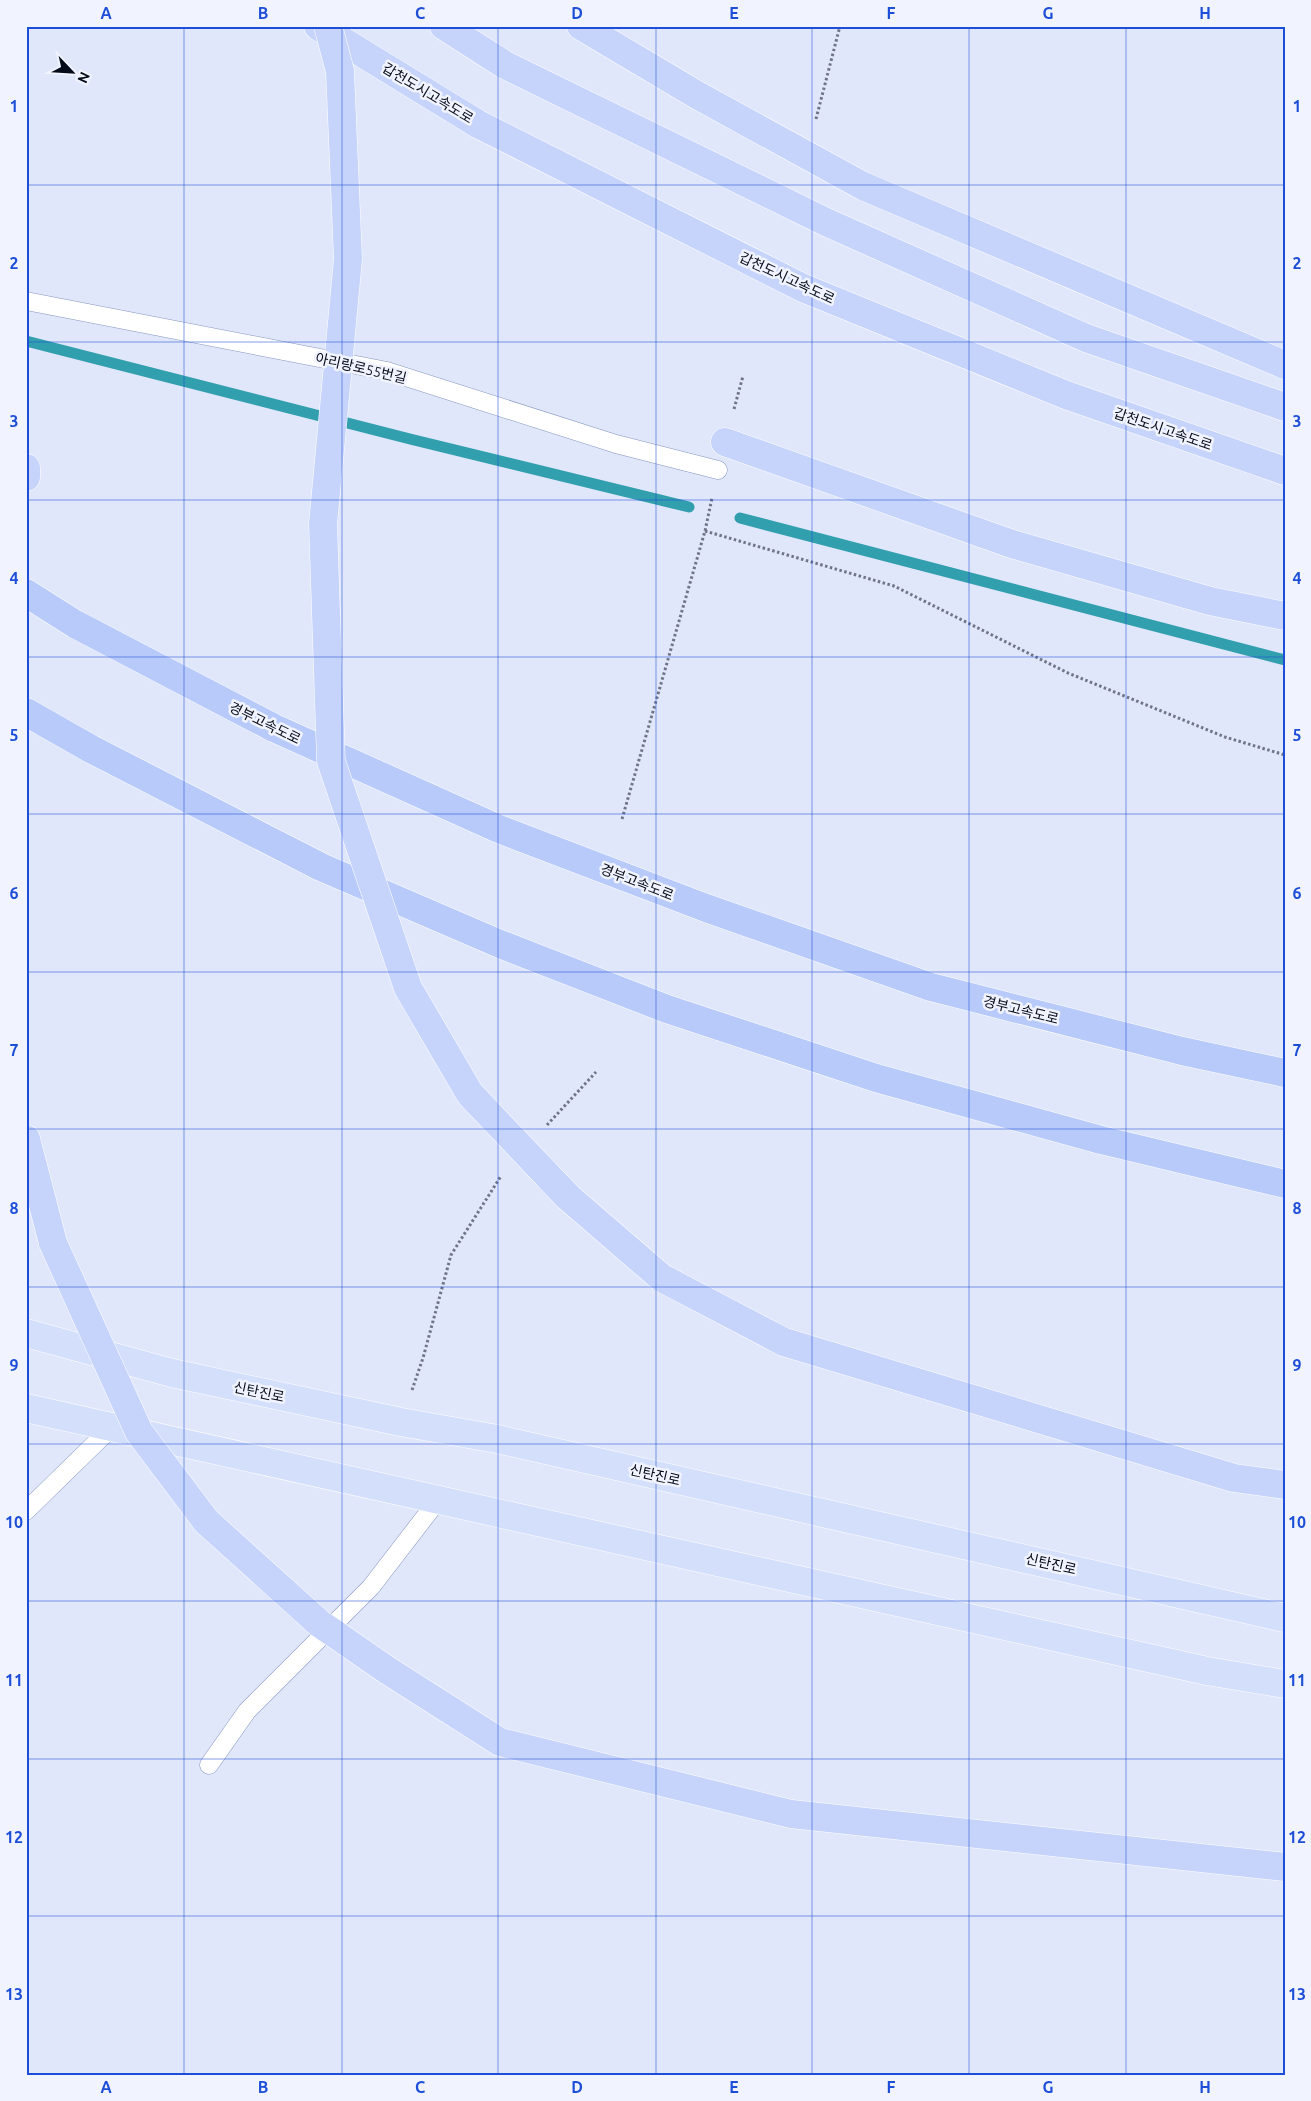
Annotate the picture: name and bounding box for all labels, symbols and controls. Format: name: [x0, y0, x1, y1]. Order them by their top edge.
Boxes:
text: A: [100, 4, 112, 22]
text: B: [258, 4, 268, 22]
text: C: [415, 4, 425, 22]
text: D: [571, 4, 583, 22]
text: E: [729, 4, 739, 22]
text: F: [887, 4, 896, 22]
text: G: [1042, 4, 1054, 22]
text: H: [1199, 4, 1211, 22]
north arrow: [48, 48, 98, 98]
street label: 갑천도시고속도로: [380, 60, 476, 126]
text: N: [74, 69, 93, 86]
text: 1: [9, 97, 19, 115]
text: 1: [1292, 97, 1302, 115]
street label: 갑천도시고속도로: [737, 249, 837, 307]
text: 2: [9, 254, 19, 272]
text: 2: [1292, 254, 1302, 272]
street label: 아리랑로55번길: [314, 350, 408, 386]
street label: 갑천도시고속도로: [1112, 405, 1214, 453]
text: 3: [9, 412, 19, 430]
text: 3: [1292, 412, 1302, 430]
text: 4: [9, 569, 19, 587]
text: 4: [1292, 569, 1302, 587]
street label: 경부고속도로: [227, 699, 303, 747]
text: 5: [9, 726, 19, 744]
text: 5: [1292, 726, 1302, 744]
street label: 경부고속도로: [598, 861, 676, 903]
text: 6: [9, 884, 19, 902]
text: 6: [1292, 884, 1302, 902]
street label: 경부고속도로: [982, 993, 1061, 1027]
text: 7: [9, 1041, 19, 1059]
text: 7: [1292, 1041, 1302, 1059]
text: 8: [9, 1199, 19, 1217]
text: 8: [1292, 1199, 1302, 1217]
text: 9: [9, 1356, 19, 1374]
text: 9: [1292, 1356, 1302, 1374]
street label: 신탄진로: [232, 1379, 286, 1405]
street label: 신탄진로: [628, 1461, 682, 1489]
text: 10: [5, 1513, 23, 1531]
text: 10: [1288, 1513, 1306, 1531]
street label: 신탄진로: [1024, 1550, 1078, 1578]
text: 11: [5, 1671, 23, 1689]
text: 11: [1288, 1671, 1306, 1689]
text: 12: [5, 1828, 23, 1846]
text: 12: [1288, 1828, 1306, 1846]
text: 13: [5, 1985, 23, 2003]
text: 13: [1288, 1985, 1306, 2003]
text: A: [100, 2078, 112, 2096]
text: B: [258, 2078, 268, 2096]
text: C: [415, 2078, 425, 2096]
text: D: [571, 2078, 583, 2096]
text: E: [729, 2078, 739, 2096]
text: F: [887, 2078, 896, 2096]
text: G: [1042, 2078, 1054, 2096]
text: H: [1199, 2078, 1211, 2096]

